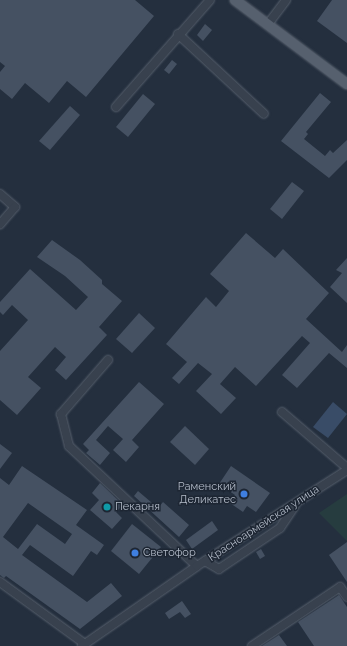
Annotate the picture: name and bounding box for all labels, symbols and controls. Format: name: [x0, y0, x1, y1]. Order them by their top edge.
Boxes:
place label: Раменский Деликатес: [178, 481, 236, 507]
street label: Красноармейская улица: [206, 483, 322, 565]
marker: Раменский Деликатес: [239, 489, 249, 499]
place label: Пекарня: [115, 500, 160, 514]
marker: Пекарня: [102, 502, 112, 512]
place label: Светофор: [143, 546, 196, 560]
marker: Светофор: [130, 548, 140, 558]

